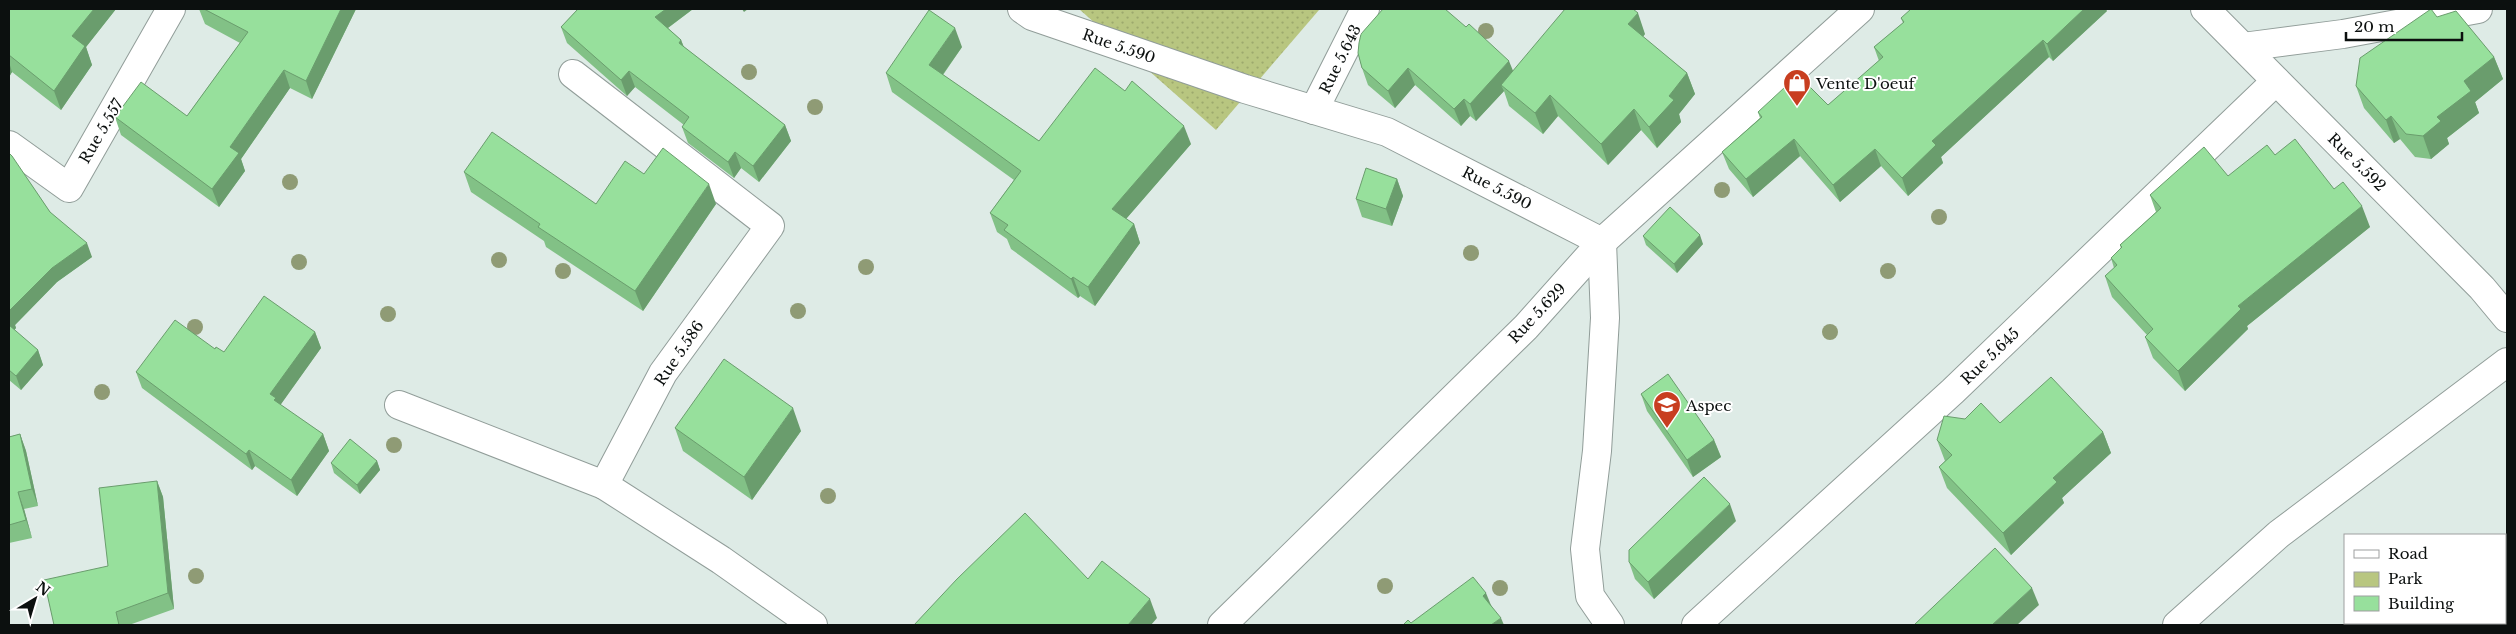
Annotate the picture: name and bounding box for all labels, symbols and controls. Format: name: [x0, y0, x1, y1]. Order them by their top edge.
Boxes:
scale bar: [2346, 10, 2462, 42]
text: 20 m: [2354, 17, 2394, 36]
street label: Rue 5.643: [1315, 21, 1365, 97]
street label: Rue 5.590: [1080, 25, 1158, 67]
shop icon: Vente D'oeuf: [1782, 68, 1812, 107]
place label: Vente D'oeuf: [1815, 74, 1916, 93]
street label: Rue 5.557: [75, 95, 127, 167]
street label: Rue 5.592: [2324, 129, 2390, 195]
street label: Rue 5.590: [1459, 162, 1535, 214]
street label: Rue 5.629: [1504, 279, 1570, 347]
street label: Rue 5.586: [650, 317, 708, 389]
street label: Rue 5.645: [1957, 324, 2023, 388]
school or university icon: Aspec: [1652, 390, 1682, 429]
place label: Aspec: [1685, 396, 1731, 415]
legend: [2344, 534, 2506, 624]
text: Road: [2388, 544, 2428, 563]
text: Park: [2388, 569, 2424, 588]
north arrow: [10, 574, 60, 624]
text: N: [32, 578, 54, 600]
text: Building: [2388, 594, 2455, 613]

